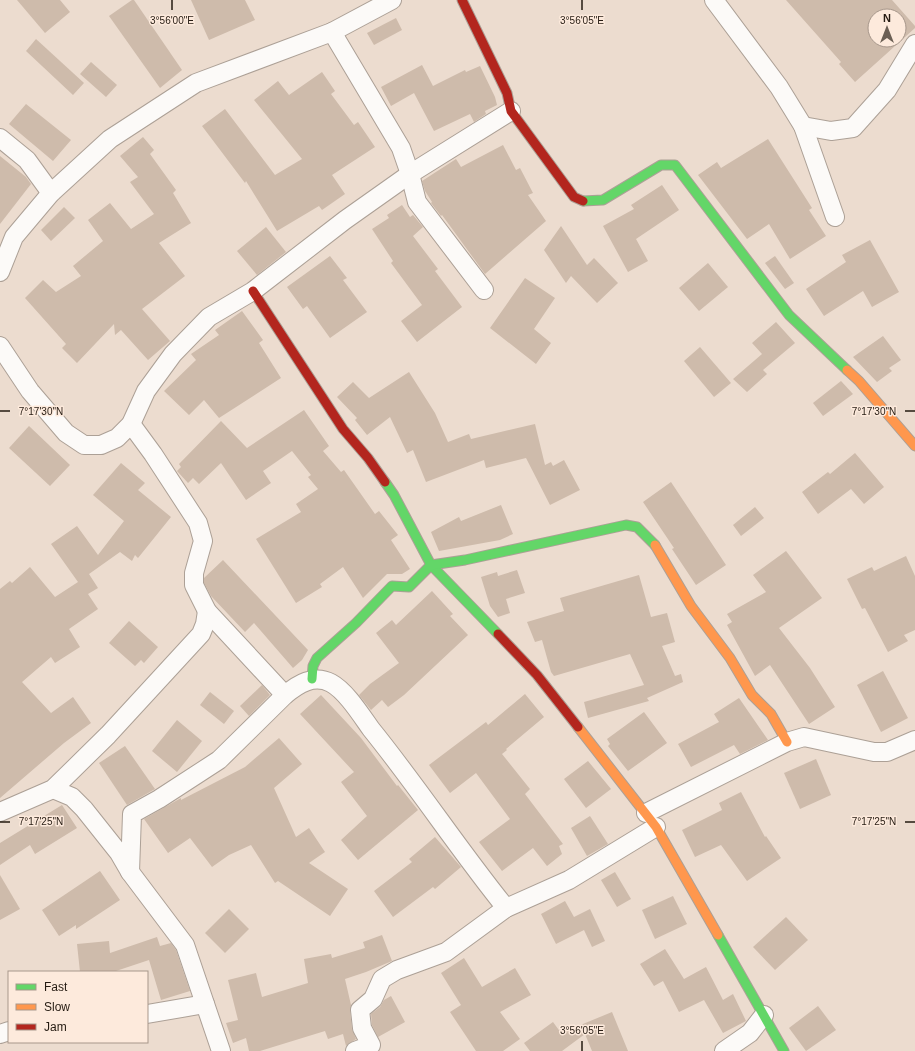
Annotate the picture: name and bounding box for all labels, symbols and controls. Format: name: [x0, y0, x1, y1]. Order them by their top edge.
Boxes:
north arrow: [867, 8, 907, 48]
text: N: [883, 12, 891, 24]
text: 3°56'00"E: [150, 15, 194, 26]
text: 3°56'05"E: [560, 15, 604, 26]
text: 7°17'30"N: [19, 406, 63, 417]
text: 7°17'30"N: [852, 406, 896, 417]
text: 7°17'25"N: [19, 816, 63, 827]
text: 7°17'25"N: [852, 816, 896, 827]
legend: [8, 971, 148, 1043]
text: Fast: [44, 980, 68, 994]
text: Slow: [44, 1000, 70, 1014]
text: Jam: [44, 1020, 67, 1034]
text: 3°56'05"E: [560, 1025, 604, 1036]

